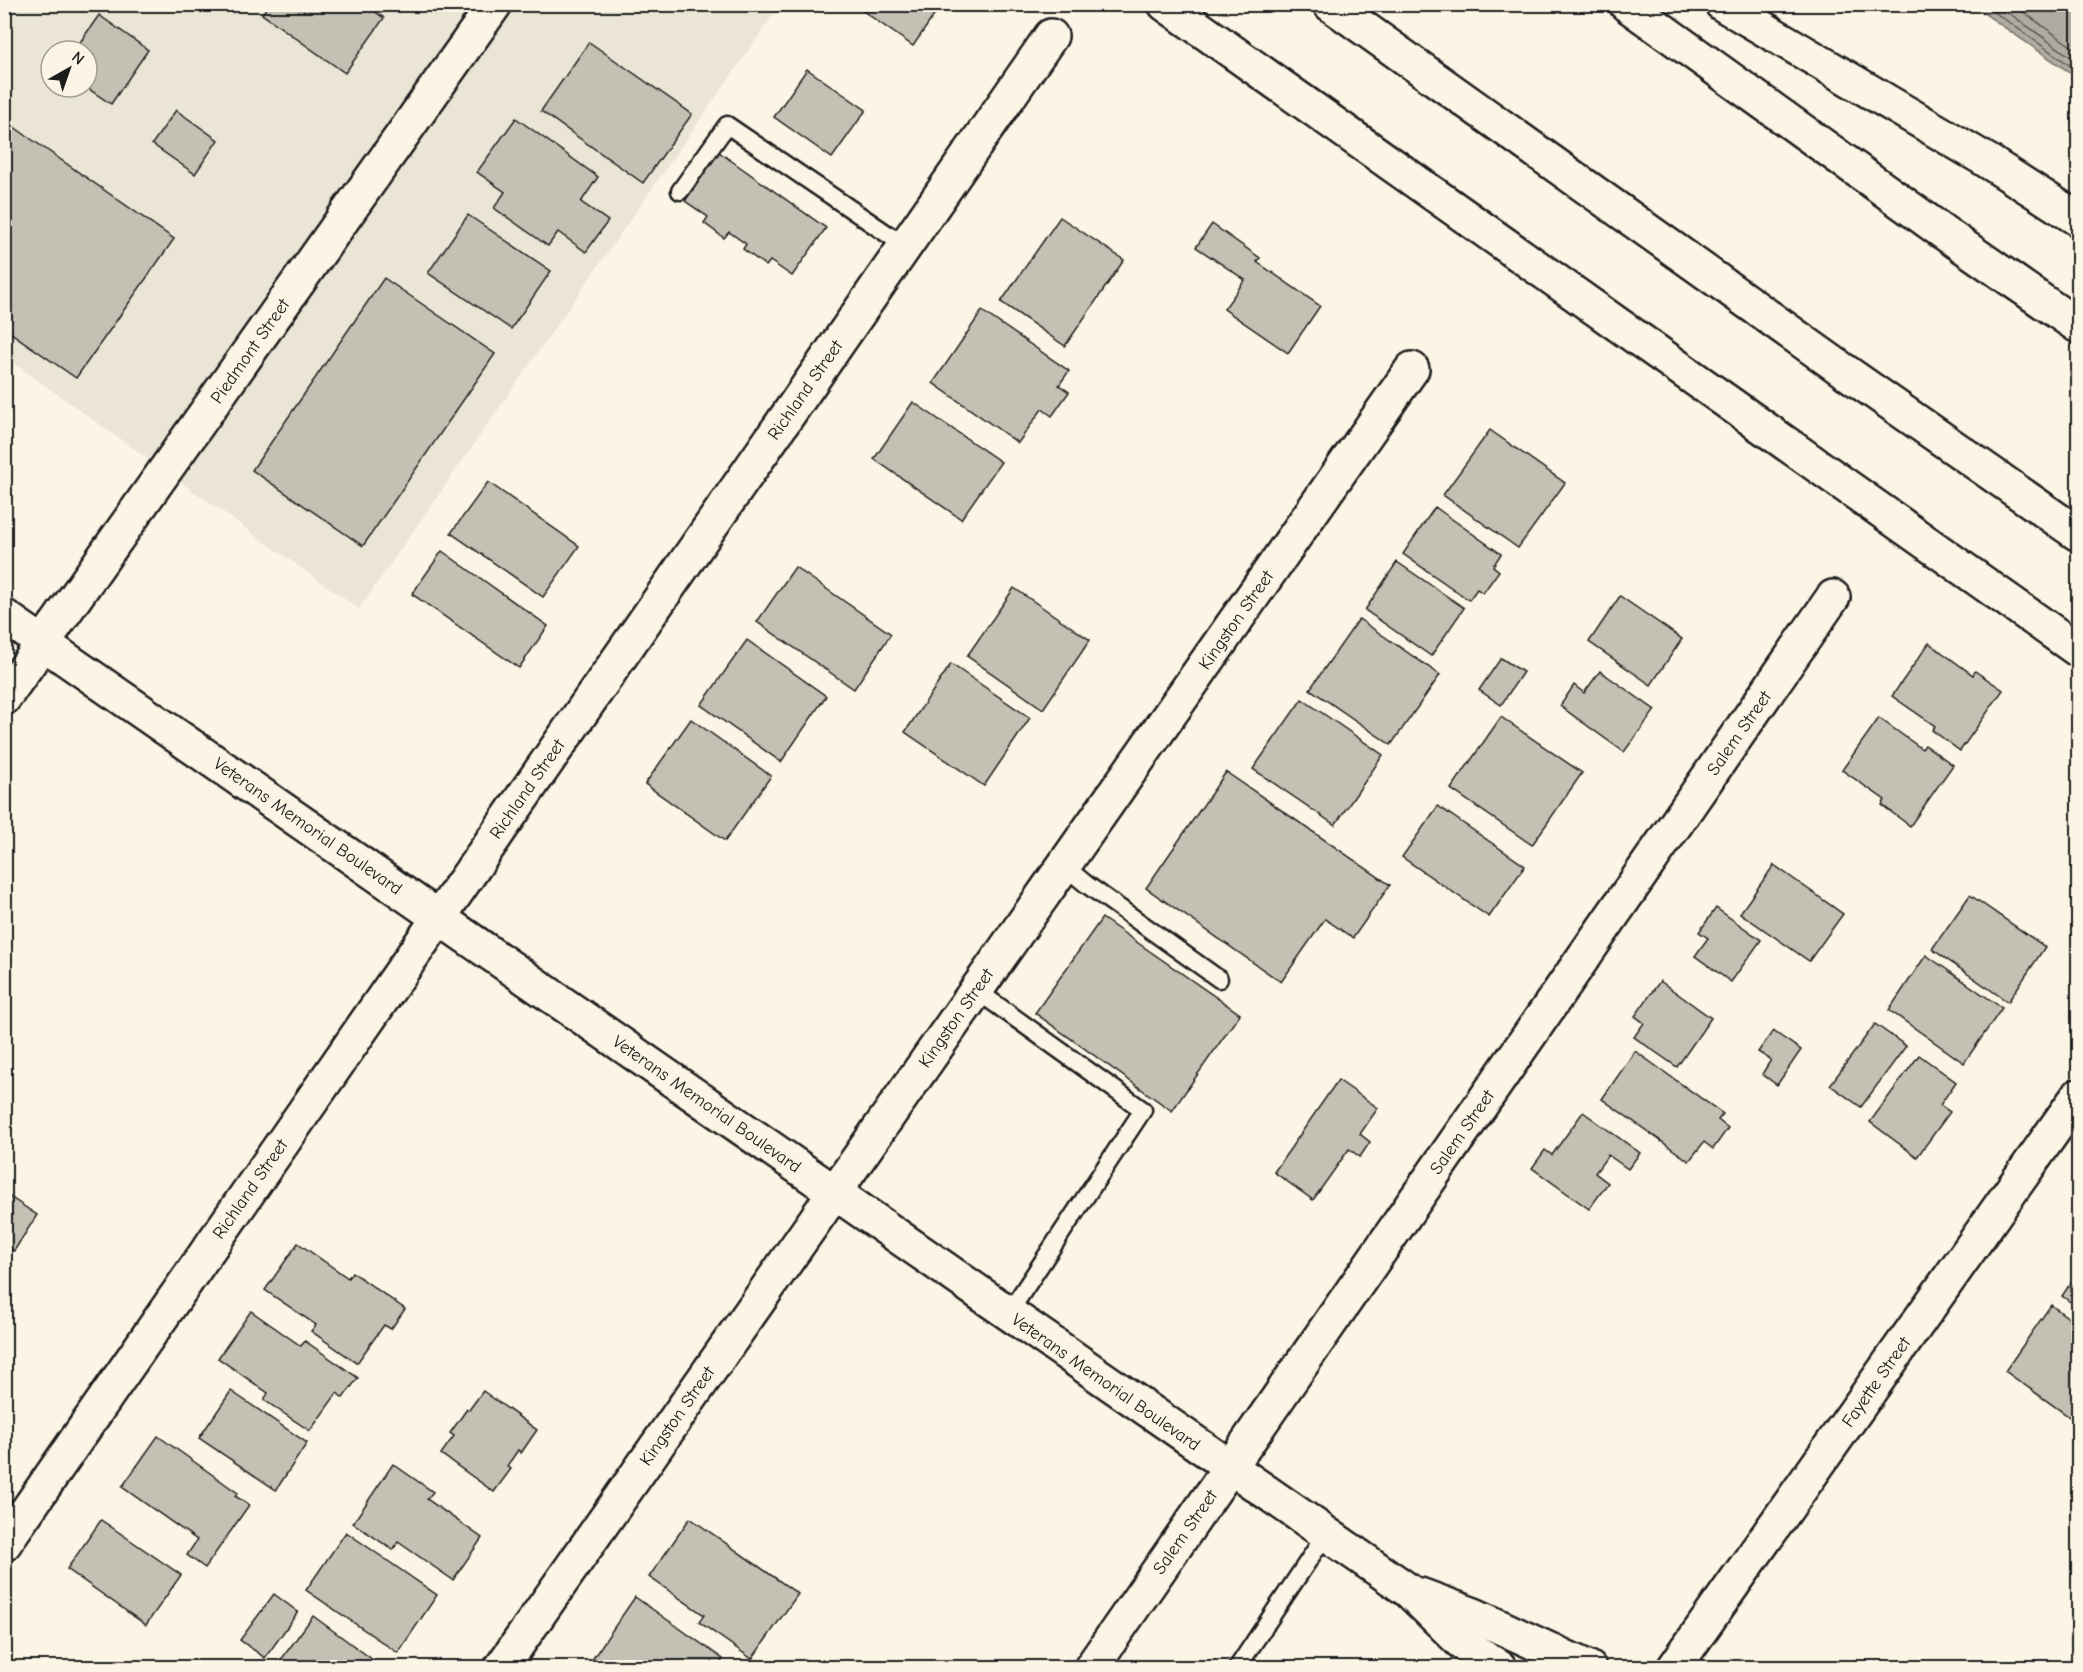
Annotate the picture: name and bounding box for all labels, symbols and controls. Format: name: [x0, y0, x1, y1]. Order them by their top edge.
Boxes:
north arrow: [39, 39, 99, 99]
text: N: [68, 48, 88, 69]
street label: Piedmont Street: [206, 294, 295, 408]
street label: Richland Street: [763, 336, 848, 444]
street label: Kingston Street: [1194, 566, 1279, 674]
street label: Salem Street: [1703, 686, 1777, 780]
street label: Richland Street: [485, 735, 570, 843]
street label: Veterans Memorial Boulevard: [209, 753, 406, 900]
street label: Kingston Street: [914, 964, 999, 1072]
street label: Veterans Memorial Boulevard: [608, 1031, 805, 1178]
street label: Salem Street: [1426, 1085, 1500, 1179]
street label: Richland Street: [208, 1135, 293, 1243]
street label: Veterans Memorial Boulevard: [1007, 1309, 1204, 1456]
street label: Fayette Street: [1838, 1332, 1916, 1431]
street label: Kingston Street: [635, 1362, 720, 1470]
street label: Salem Street: [1149, 1485, 1223, 1579]

